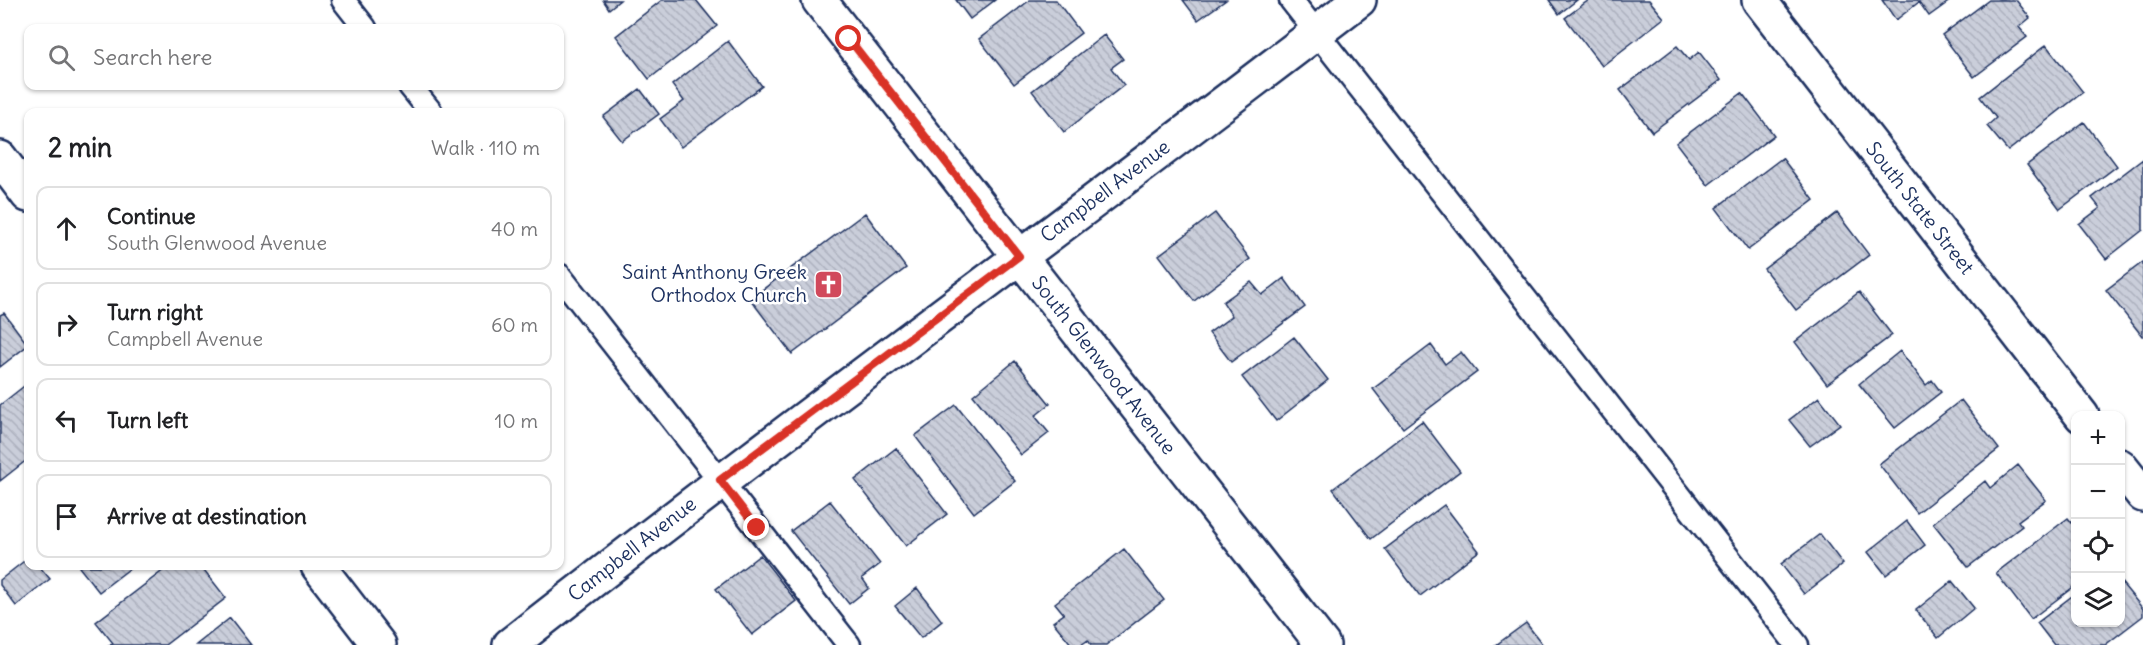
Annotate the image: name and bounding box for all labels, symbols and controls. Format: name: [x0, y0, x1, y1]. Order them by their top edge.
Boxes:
search box: [24, 24, 564, 90]
route start: [835, 25, 861, 51]
icon: search: [45, 41, 78, 74]
text: Search here: [93, 43, 212, 71]
text: 2 min: [48, 131, 112, 164]
street label: Campbell Avenue: [1035, 134, 1174, 248]
text: Walk · 110 m: [431, 135, 540, 160]
street label: South State Street: [1861, 136, 1980, 279]
text: Continue: [107, 202, 196, 230]
icon: ahead: [50, 212, 83, 245]
text: 40 m: [491, 216, 538, 241]
text: South Glenwood Avenue: [107, 230, 327, 255]
place label: Saint Anthony Greek Orthodox Church: [622, 259, 807, 307]
church icon: Saint Anthony Greek Orthodox Church: [812, 268, 844, 300]
street label: South Glenwood Avenue: [1027, 270, 1182, 459]
text: Turn right: [107, 298, 203, 326]
icon: right: [50, 308, 83, 341]
text: 60 m: [491, 312, 538, 337]
text: Campbell Avenue: [107, 326, 263, 351]
icon: left: [50, 404, 83, 437]
text: Turn left: [107, 406, 188, 434]
text: 10 m: [495, 408, 538, 433]
map controls: [2071, 411, 2125, 627]
button: +: [2071, 411, 2125, 465]
button: −: [2071, 465, 2125, 519]
street label: Campbell Avenue: [563, 491, 701, 606]
icon: arrive: [50, 500, 83, 533]
text: Arrive at destination: [107, 502, 307, 530]
route end: [743, 514, 769, 540]
button: locate: [2071, 519, 2125, 573]
button: layers: [2071, 573, 2125, 627]

